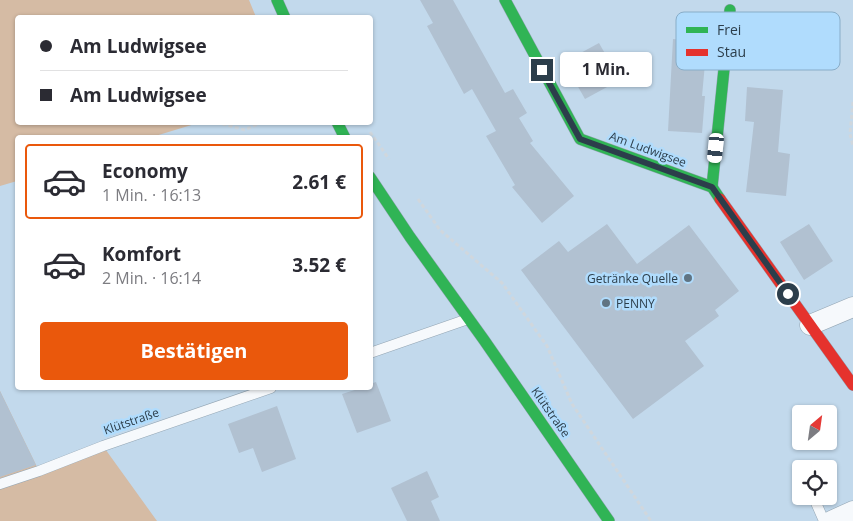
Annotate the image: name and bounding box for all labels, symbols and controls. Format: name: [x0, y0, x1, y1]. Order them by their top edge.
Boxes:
legend: [676, 12, 840, 70]
text: Frei: [717, 20, 741, 39]
text: Am Ludwigsee: [70, 33, 207, 59]
text: Stau: [717, 42, 746, 61]
callout: 1 Min.: [560, 52, 652, 88]
text: 1 Min.: [582, 58, 630, 80]
route end: [531, 59, 553, 81]
text: Am Ludwigsee: [70, 82, 207, 108]
street label: Am Ludwigsee: [607, 127, 689, 171]
car: [706, 132, 725, 164]
text: Economy: [102, 158, 188, 184]
icon: car: [42, 159, 87, 204]
text: 2.61 €: [292, 169, 346, 195]
text: 1 Min. · 16:13: [102, 184, 201, 206]
text: Komfort: [102, 241, 181, 267]
icon: car: [42, 242, 87, 287]
text: 3.52 €: [292, 252, 346, 278]
text: 2 Min. · 16:14: [102, 267, 201, 289]
place label: Getränke Quelle: [587, 270, 678, 287]
marker: Getränke Quelle: [682, 272, 694, 284]
route start: [777, 283, 799, 305]
place label: PENNY: [616, 295, 655, 312]
marker: PENNY: [600, 297, 612, 309]
button: Bestätigen: [40, 322, 348, 380]
street label: Klütstraße: [527, 383, 575, 441]
street label: Klütstraße: [101, 403, 161, 438]
north arrow: [792, 405, 838, 450]
map controls: [792, 405, 837, 505]
button: locate: [792, 460, 837, 505]

